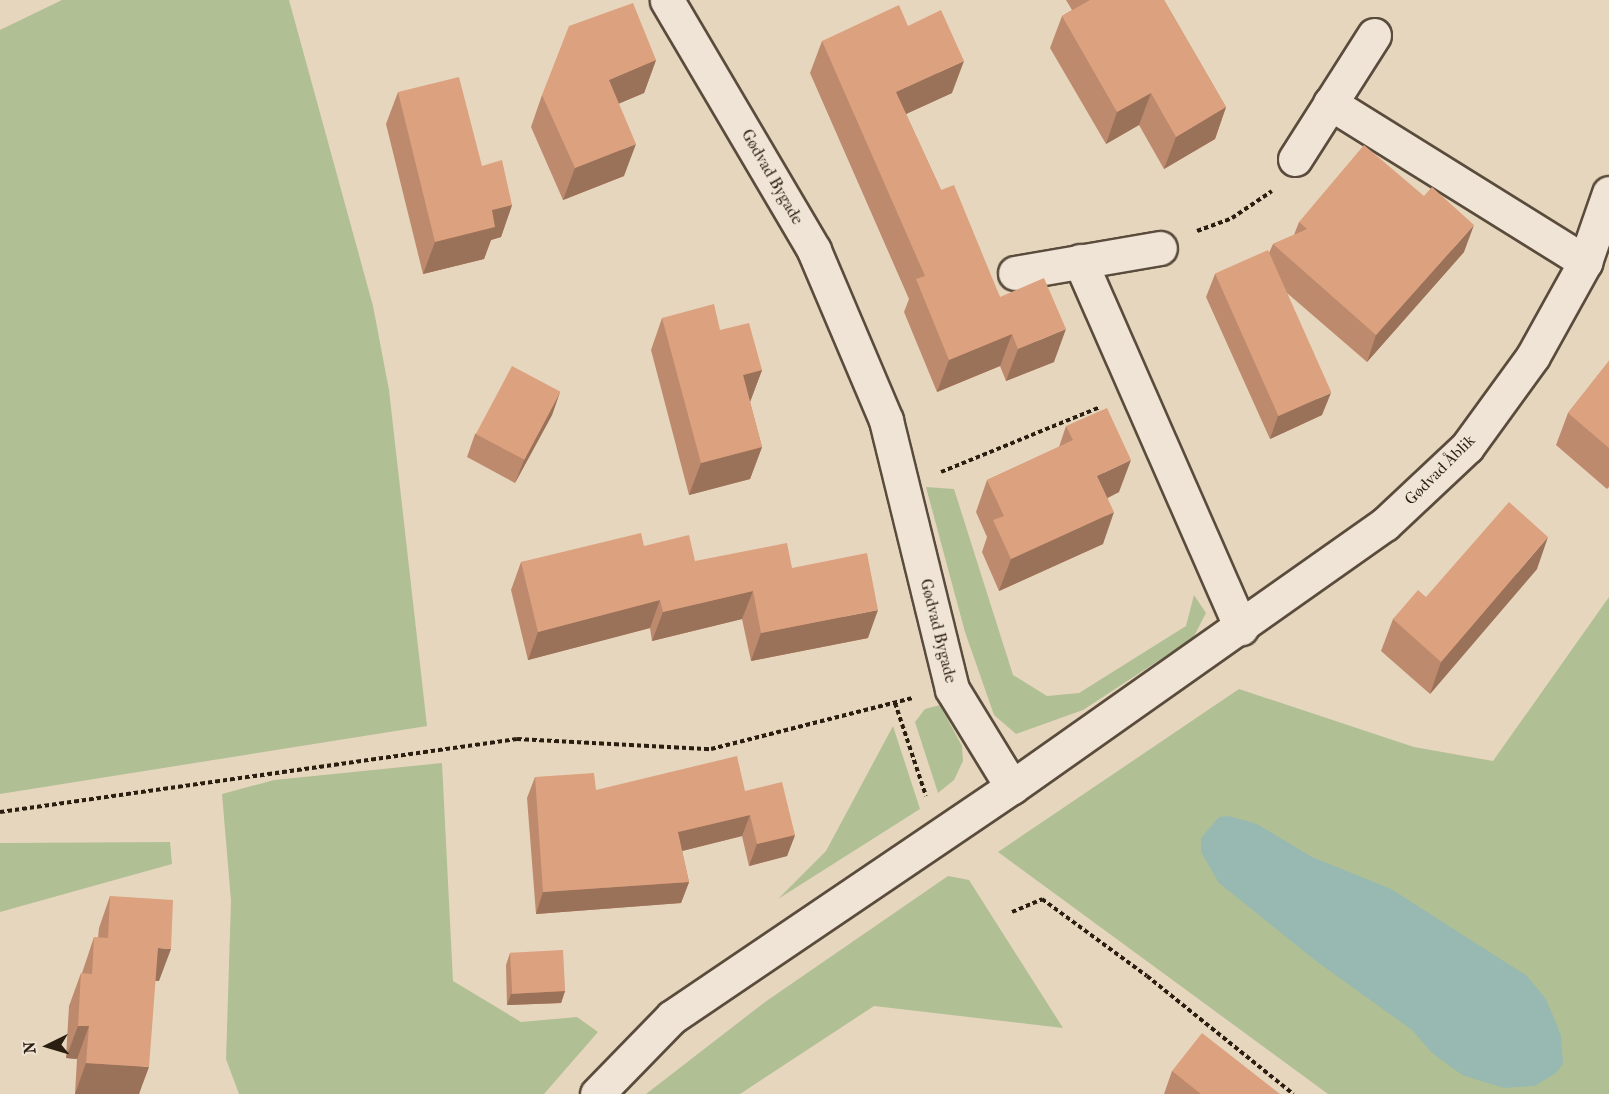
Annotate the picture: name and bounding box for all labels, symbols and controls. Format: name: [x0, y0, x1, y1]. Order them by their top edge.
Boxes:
street label: Gødvad Bygade: [737, 126, 807, 228]
street label: Gødvad Åblik: [1401, 431, 1479, 509]
street label: Gødvad Bygade: [916, 577, 960, 685]
north arrow: [18, 1016, 78, 1076]
text: N: [20, 1041, 40, 1054]

